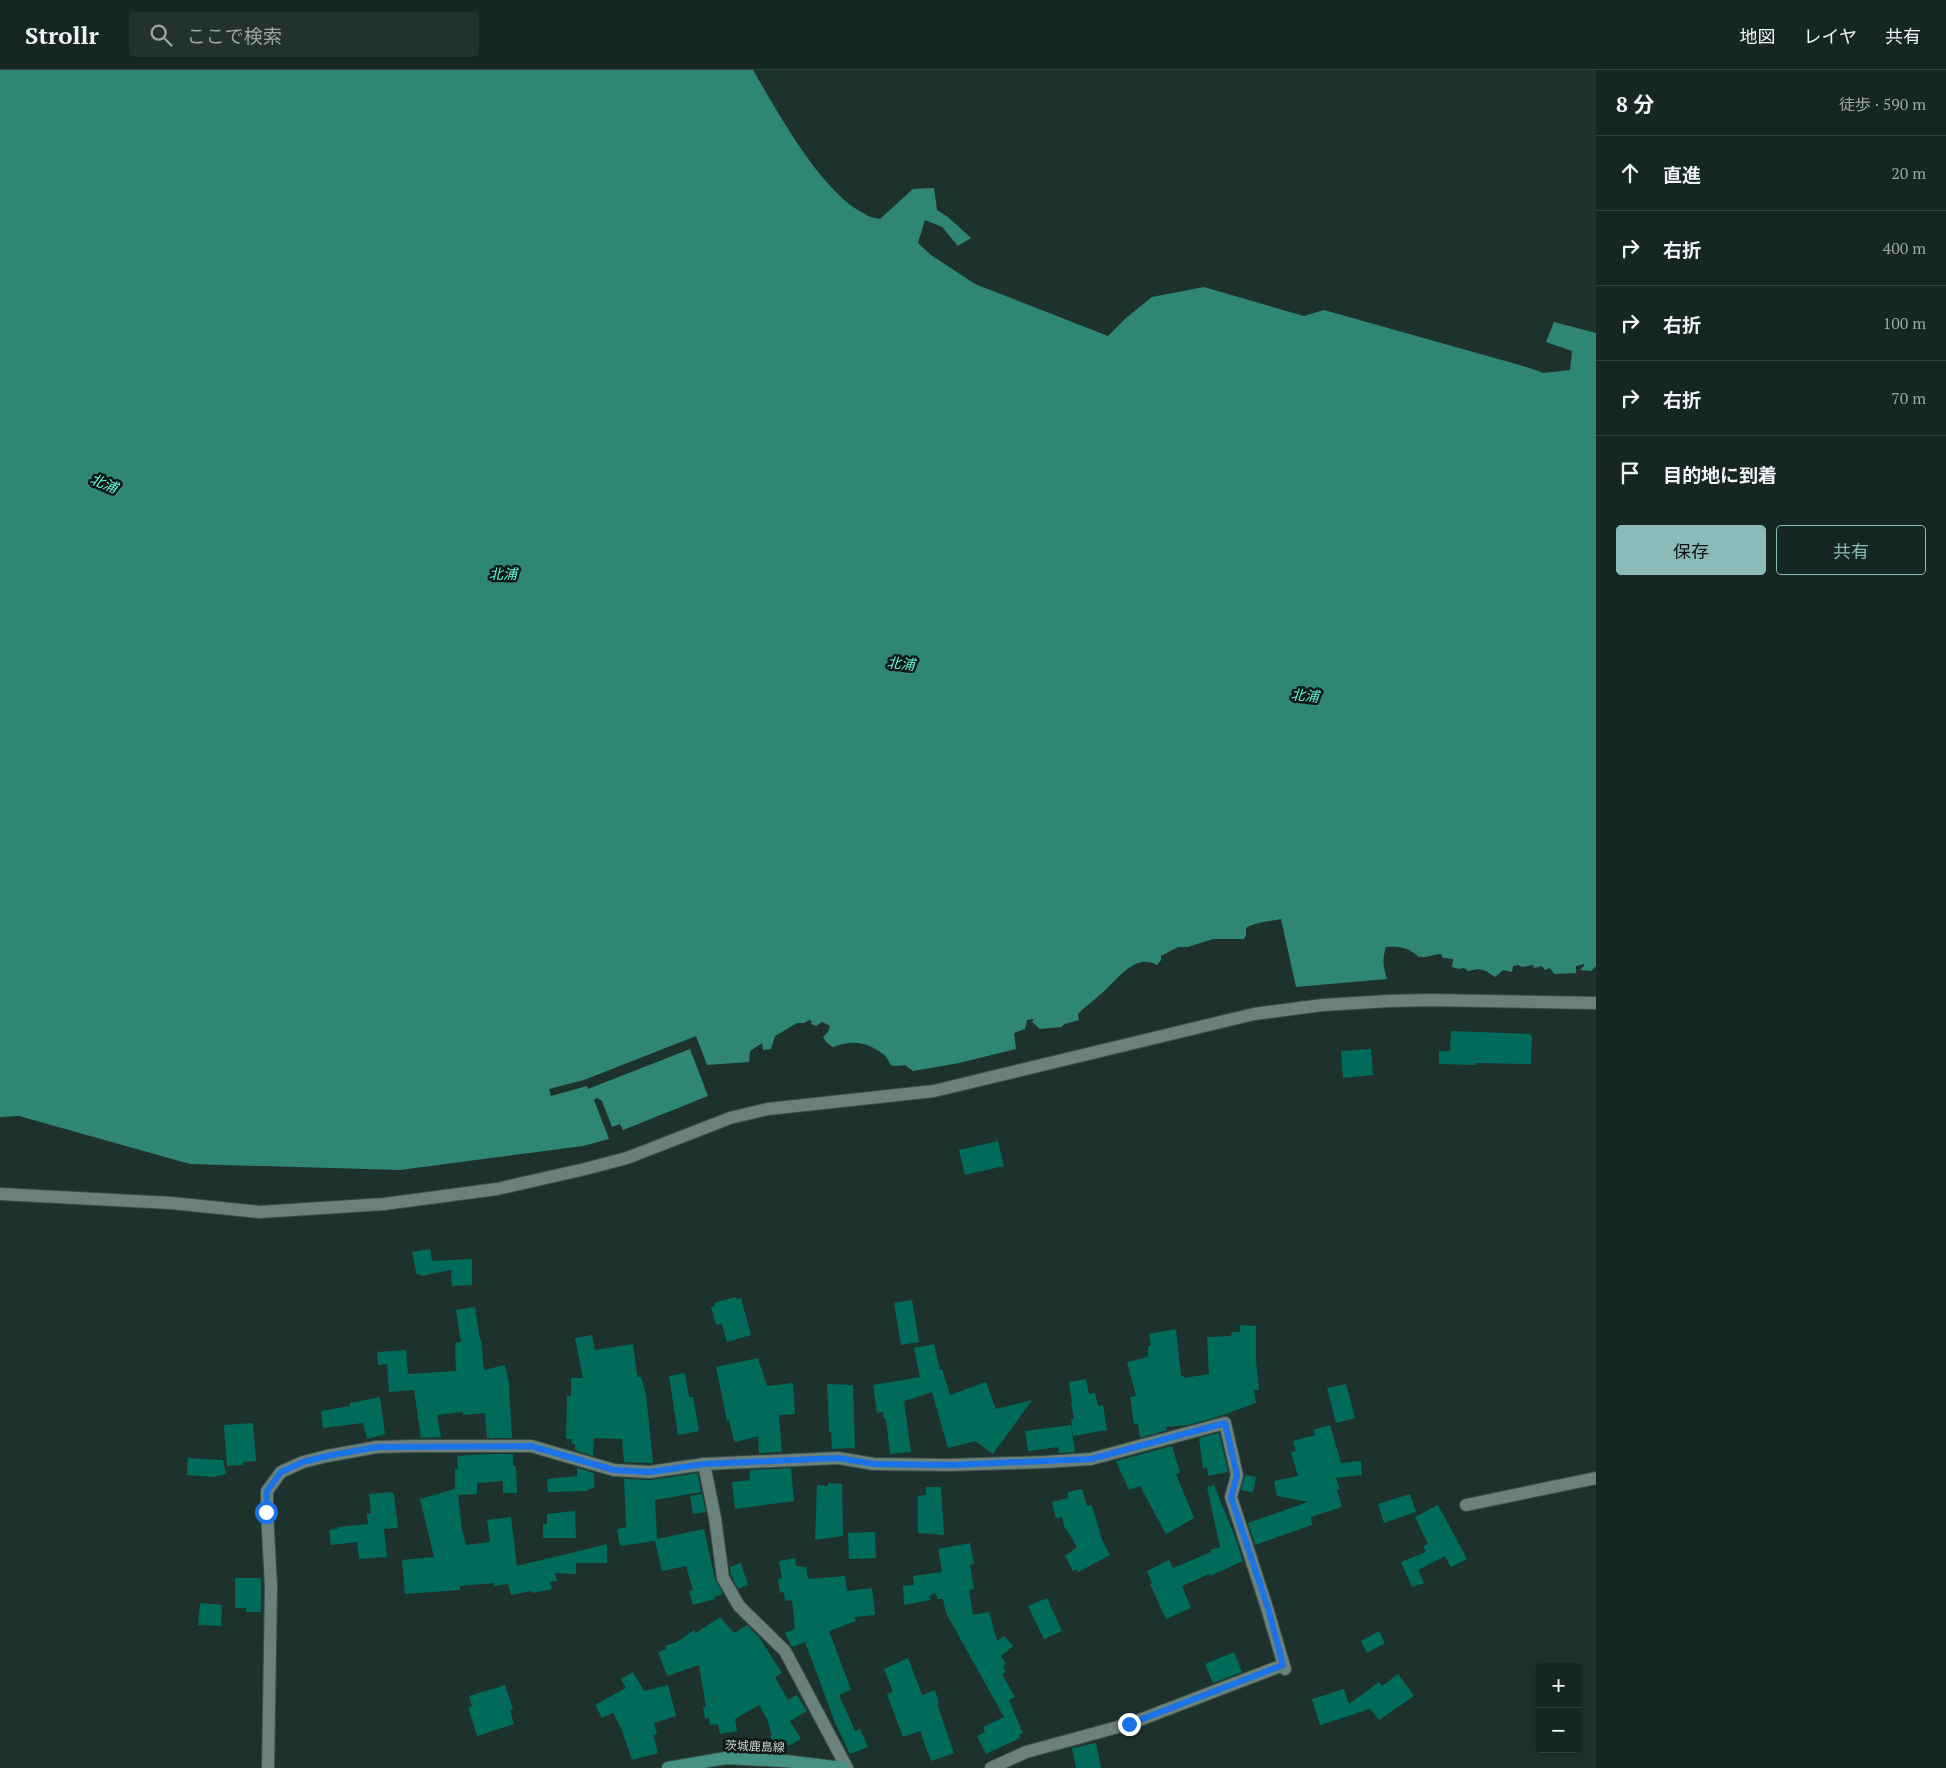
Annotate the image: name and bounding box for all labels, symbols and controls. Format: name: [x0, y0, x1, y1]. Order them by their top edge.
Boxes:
search box: [129, 12, 479, 57]
text: Strollr: [25, 19, 99, 51]
icon: search: [147, 21, 175, 49]
text: ここで検索: [187, 23, 282, 48]
text: 地図: [1740, 24, 1776, 48]
text: レイヤ: [1804, 24, 1857, 48]
text: 共有: [1885, 24, 1921, 48]
text: 8 分: [1616, 90, 1655, 118]
text: 徒歩 · 590 m: [1839, 93, 1926, 115]
icon: ahead: [1616, 159, 1644, 187]
text: 直進: [1663, 162, 1701, 187]
text: 20 m: [1891, 162, 1926, 184]
icon: right: [1616, 234, 1644, 262]
text: 右折: [1663, 237, 1701, 262]
text: 400 m: [1883, 237, 1926, 259]
icon: right: [1616, 309, 1644, 337]
text: 右折: [1663, 312, 1701, 337]
text: 100 m: [1883, 312, 1926, 334]
icon: right: [1616, 384, 1644, 412]
text: 右折: [1663, 387, 1701, 412]
text: 70 m: [1891, 387, 1926, 409]
icon: arrive: [1616, 459, 1644, 487]
text: 目的地に到着: [1663, 462, 1777, 487]
water label: 北浦: [87, 469, 122, 498]
button: 保存: [1616, 525, 1766, 575]
button: 共有: [1776, 525, 1926, 575]
water label: 北浦: [489, 564, 519, 583]
water label: 北浦: [886, 652, 918, 674]
water label: 北浦: [1290, 684, 1322, 706]
route start: [255, 1501, 278, 1524]
map controls: [1536, 1663, 1581, 1753]
button: +: [1536, 1663, 1581, 1708]
button: −: [1536, 1708, 1581, 1753]
route end: [1118, 1713, 1141, 1736]
street label: 茨城鹿島線: [725, 1737, 785, 1755]

